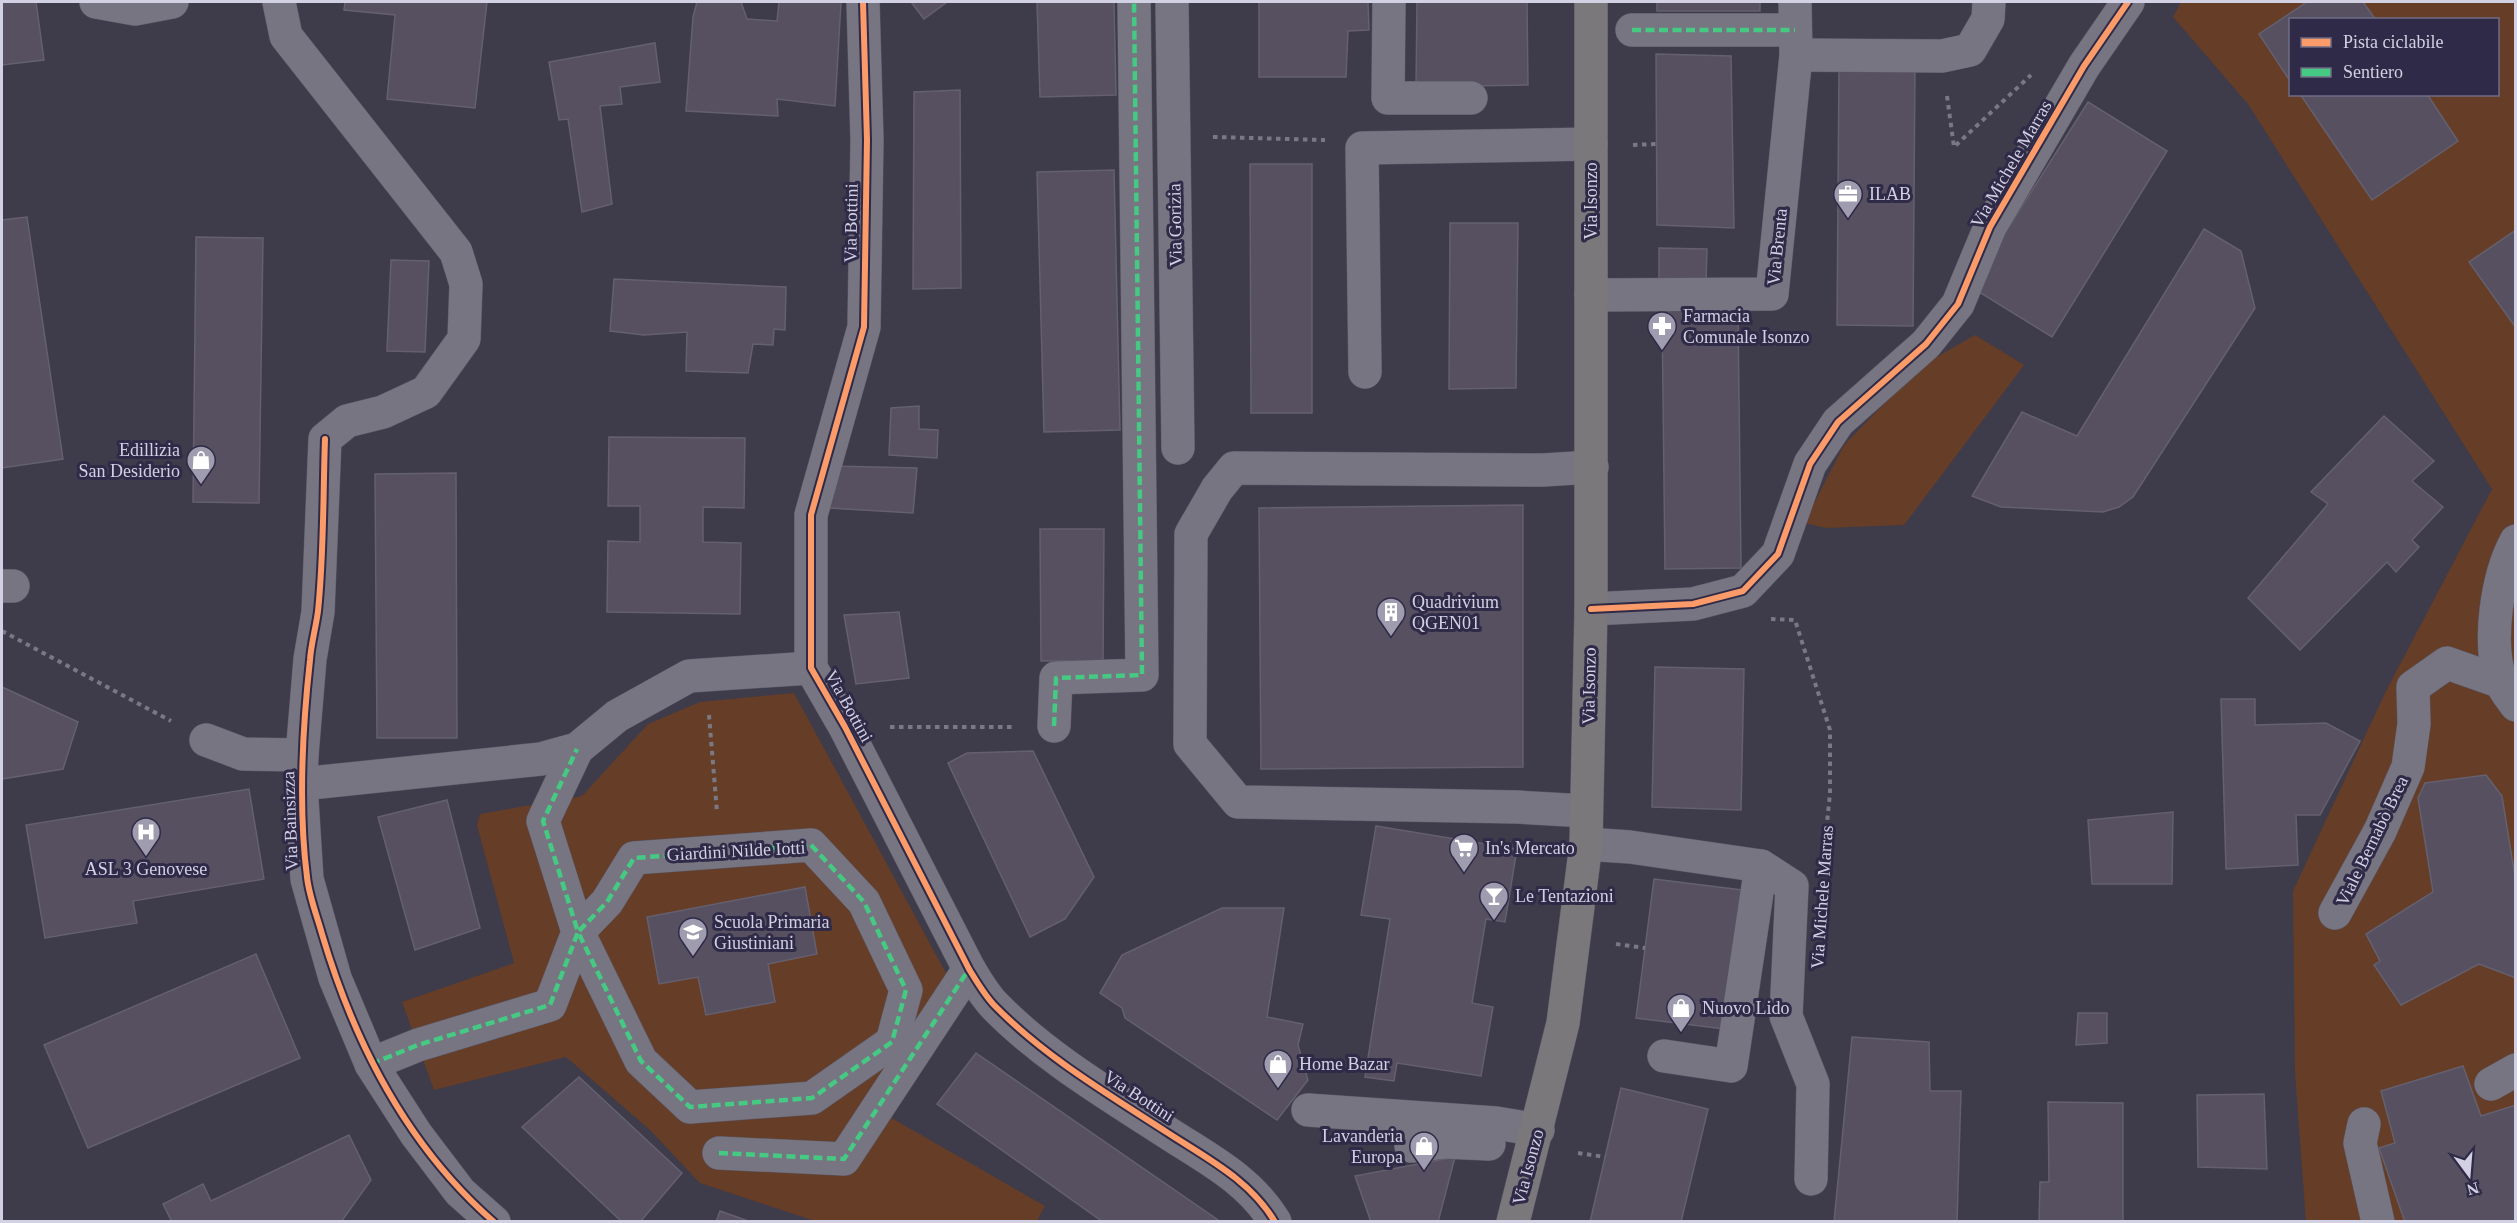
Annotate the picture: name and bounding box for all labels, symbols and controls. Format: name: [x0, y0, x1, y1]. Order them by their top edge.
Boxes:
legend: [2289, 18, 2499, 96]
text: Pista ciclabile: [2343, 32, 2443, 52]
text: Sentiero: [2343, 62, 2403, 82]
street label: Via Michele Marras: [1966, 97, 2056, 231]
street label: Via Isonzo: [1581, 162, 1601, 240]
office icon: ILAB: [1832, 178, 1864, 220]
street label: Via Bottini: [840, 183, 862, 263]
street label: Via Gorizia: [1164, 183, 1186, 267]
place label: ILAB: [1869, 184, 1911, 204]
street label: Via Brenta: [1763, 207, 1791, 287]
place label: Farmacia Comunale Isonzo: [1683, 306, 1809, 347]
pharmacy icon: Farmacia Comunale Isonzo: [1646, 310, 1678, 352]
place label: Edillizia San Desiderio: [79, 440, 180, 481]
shop icon: Edillizia San Desiderio: [185, 444, 217, 486]
place label: Quadrivium QGEN01: [1412, 592, 1499, 633]
building icon: Quadrivium QGEN01: [1375, 596, 1407, 638]
street label: Via Isonzo: [1578, 647, 1600, 725]
street label: Via Bottini: [821, 666, 877, 746]
street label: Via Bainsizza: [278, 771, 302, 871]
street label: Viale Bernabò Brea: [2332, 773, 2412, 909]
hospital icon: ASL 3 Genovese: [130, 816, 162, 858]
street label: Via Michele Marras: [1807, 825, 1837, 969]
supermarket icon: In's Mercato: [1448, 832, 1480, 874]
street label: Giardini Nilde Iotti: [666, 837, 806, 865]
place label: In's Mercato: [1485, 838, 1575, 858]
place label: ASL 3 Genovese: [85, 859, 207, 879]
bar icon: Le Tentazioni: [1478, 880, 1510, 922]
place label: Le Tentazioni: [1515, 886, 1614, 906]
place label: Scuola Primaria Giustiniani: [714, 912, 829, 953]
school or university icon: Scuola Primaria Giustiniani: [677, 916, 709, 958]
shop icon: Nuovo Lido: [1665, 992, 1697, 1034]
place label: Nuovo Lido: [1702, 998, 1790, 1018]
shop icon: Home Bazar: [1262, 1048, 1294, 1090]
place label: Home Bazar: [1299, 1054, 1389, 1074]
street label: Via Bottini: [1100, 1066, 1178, 1126]
place label: Lavanderia Europa: [1322, 1126, 1403, 1167]
street label: Via Isonzo: [1508, 1127, 1548, 1207]
shop icon: Lavanderia Europa: [1408, 1130, 1440, 1172]
north arrow: [2439, 1145, 2499, 1205]
text: N: [2465, 1179, 2481, 1199]

